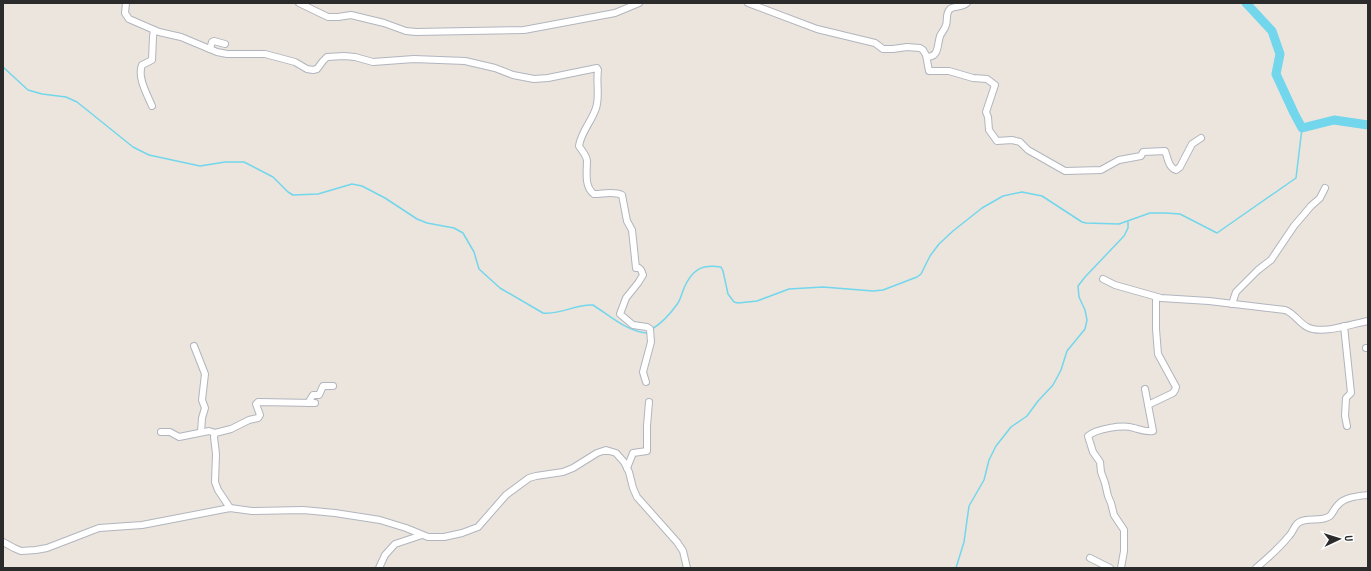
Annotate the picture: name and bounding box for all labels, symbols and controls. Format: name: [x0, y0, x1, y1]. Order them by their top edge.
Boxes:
north arrow: [1319, 519, 1359, 559]
text: U: [1342, 535, 1356, 542]

